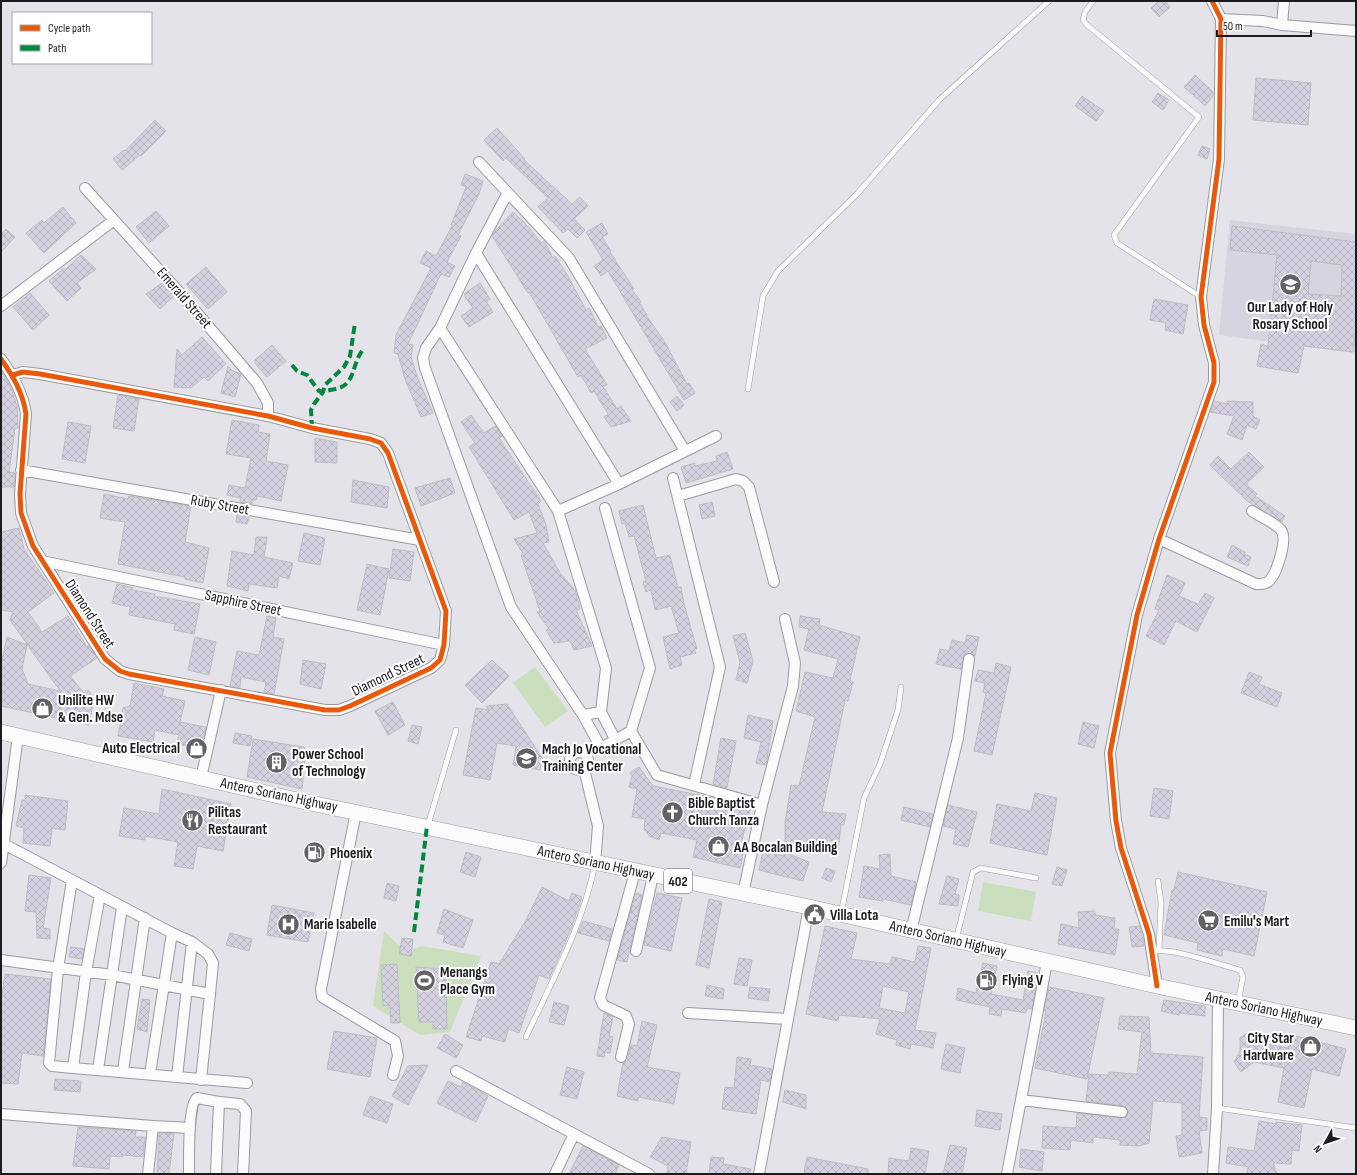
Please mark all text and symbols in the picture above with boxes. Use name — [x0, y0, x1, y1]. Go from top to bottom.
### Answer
legend — [12, 12, 152, 64]
scale bar — [1217, 12, 1311, 38]
text: 50 m — [1223, 19, 1243, 34]
text: Cycle path — [48, 21, 90, 36]
text: Path — [48, 41, 66, 56]
street label: Emerald Street — [152, 264, 216, 333]
school or university icon: Our Lady of Holy Rosary School — [1277, 271, 1303, 297]
place label: Our Lady of Holy Rosary School — [1247, 298, 1334, 334]
street label: Ruby Street — [189, 491, 251, 520]
street label: Diamond Street — [61, 576, 120, 652]
street label: Sapphire Street — [203, 586, 284, 620]
street label: Diamond Street — [349, 649, 428, 701]
place label: Unilite HW & Gen. Mdse — [58, 691, 123, 727]
shop icon: Unilite HW & Gen. Mdse — [30, 696, 56, 722]
shop icon: Auto Electrical — [183, 735, 209, 761]
place label: Auto Electrical — [101, 739, 180, 758]
place label: Mach Jo Vocational Training Center — [542, 740, 641, 776]
place label: Power School of Technology — [292, 745, 366, 781]
school or university icon: Mach Jo Vocational Training Center — [513, 745, 539, 771]
building icon: Power School of Technology — [264, 750, 290, 776]
street label: Antero Soriano Highway — [218, 773, 340, 817]
place label: Bible Baptist Church Tanza — [688, 794, 759, 830]
church icon: Bible Baptist Church Tanza — [660, 799, 686, 825]
place label: Pilitas Restaurant — [208, 803, 267, 839]
restaurant icon: Pilitas Restaurant — [180, 808, 206, 834]
shop icon: AA Bocalan Building — [706, 834, 732, 860]
place label: AA Bocalan Building — [733, 838, 838, 857]
fuel station icon: Phoenix — [301, 840, 327, 866]
street label: Antero Soriano Highway — [535, 841, 657, 885]
place label: Phoenix — [330, 844, 373, 863]
road number: 402 — [664, 869, 692, 893]
public building icon: Villa Lota — [802, 902, 828, 928]
place label: Villa Lota — [830, 906, 878, 925]
supermarket icon: Emilu's Mart — [1196, 908, 1222, 934]
hospital icon: Marie Isabelle — [276, 911, 302, 937]
place label: Emilu's Mart — [1224, 912, 1289, 931]
place label: Marie Isabelle — [304, 915, 377, 934]
street label: Antero Soriano Highway — [887, 916, 1009, 962]
place label: Menangs Place Gym — [440, 963, 495, 999]
fuel station icon: Flying V — [974, 967, 1000, 993]
sports icon: Menangs Place Gym — [411, 968, 437, 994]
place label: Flying V — [1002, 971, 1044, 990]
street label: Antero Soriano Highway — [1203, 987, 1325, 1031]
place label: City Star Hardware — [1243, 1029, 1294, 1065]
shop icon: City Star Hardware — [1297, 1034, 1323, 1060]
north arrow — [1305, 1123, 1345, 1163]
text: N — [1311, 1143, 1325, 1156]

